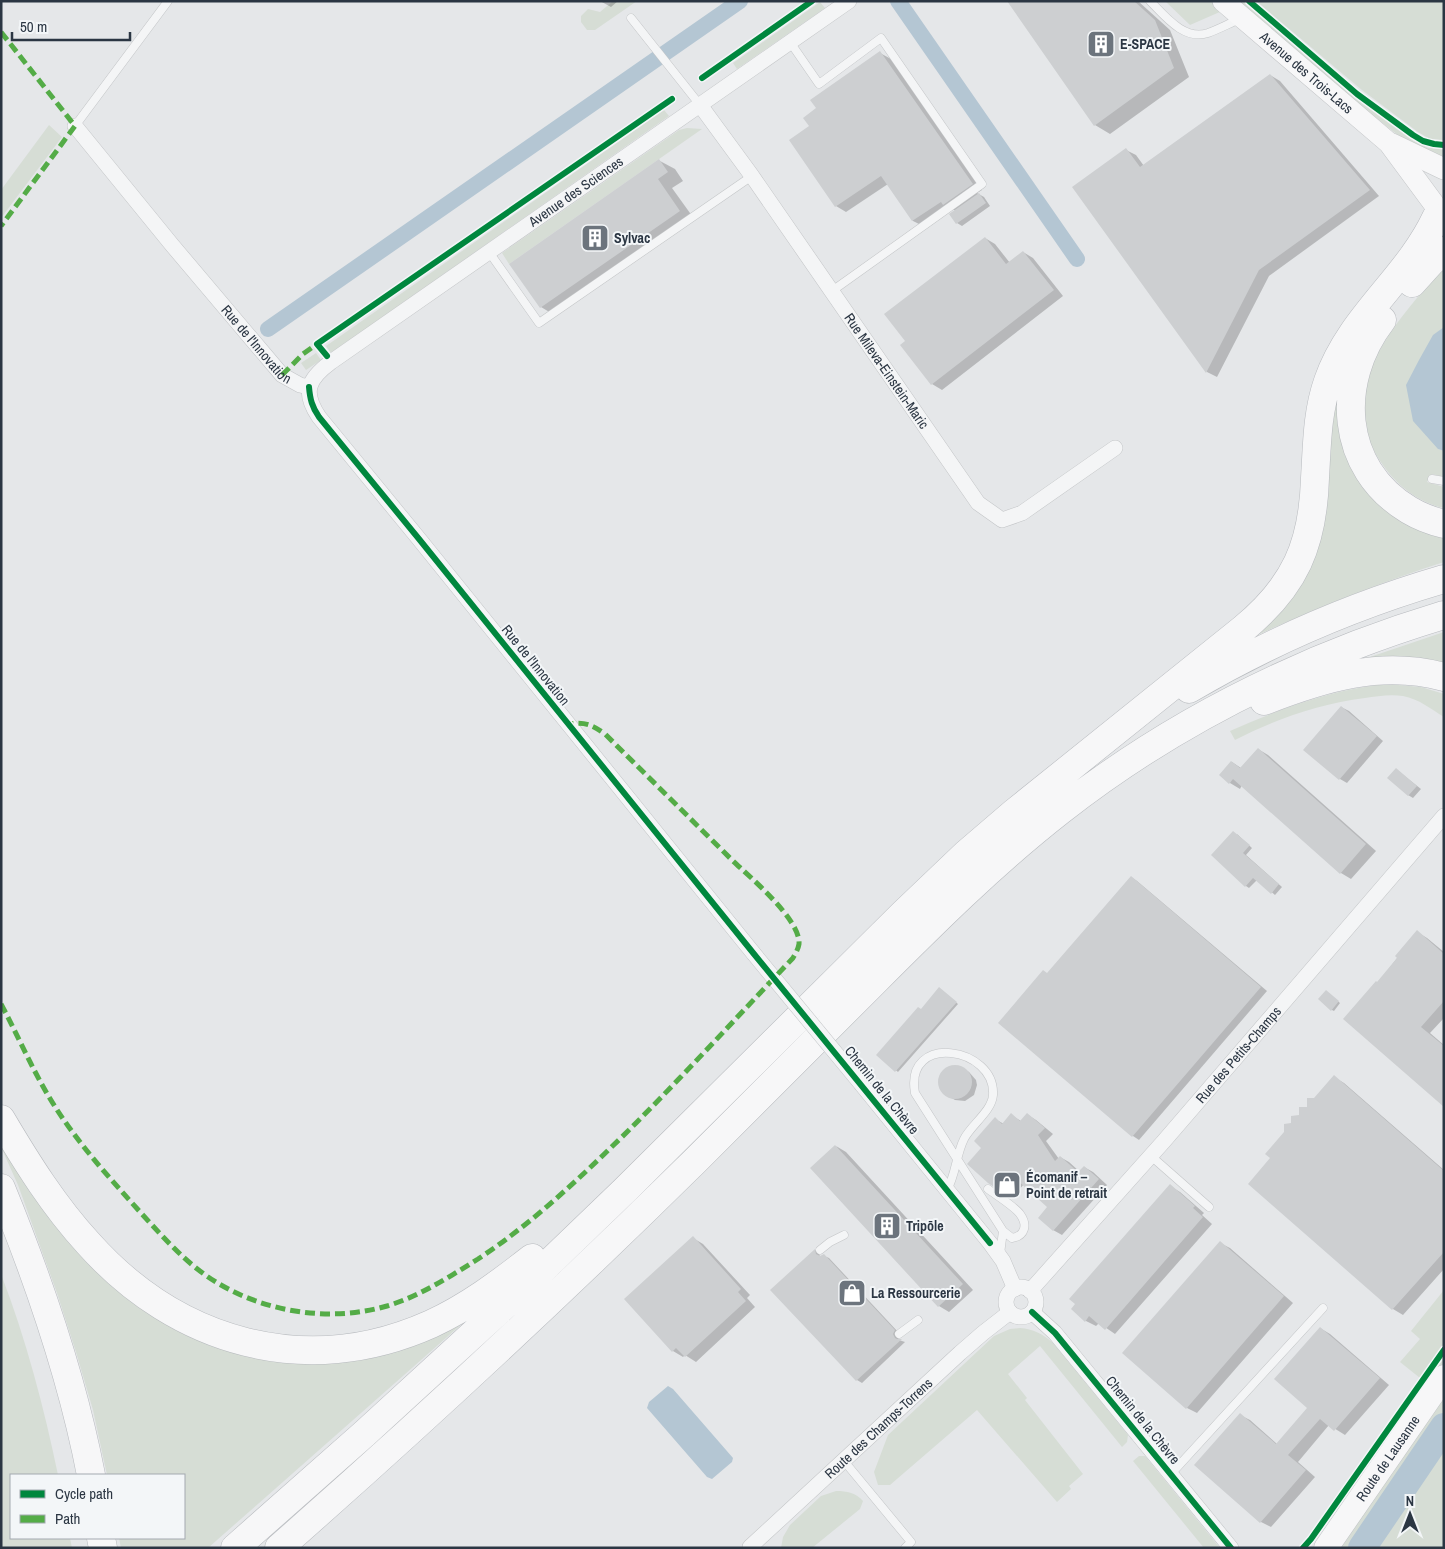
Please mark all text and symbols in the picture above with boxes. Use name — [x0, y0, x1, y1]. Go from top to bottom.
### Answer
scale bar — [12, 10, 130, 42]
text: 50 m — [20, 16, 47, 37]
street label: Avenue des Trois-Lacs — [1255, 27, 1357, 118]
building icon: E-SPACE — [1086, 29, 1116, 59]
place label: E-SPACE — [1120, 35, 1171, 53]
street label: Avenue des Sciences — [524, 152, 627, 231]
building icon: Sylvac — [580, 223, 610, 253]
place label: Sylvac — [614, 229, 650, 247]
street label: Rue de l'Innovation — [218, 301, 295, 388]
street label: Rue Mileva-Einstein-Maric — [840, 310, 933, 433]
street label: Rue de l'Innovation — [498, 621, 574, 709]
street label: Rue des Petits-Champs — [1192, 1002, 1285, 1107]
street label: Chemin de la Chèvre — [841, 1042, 923, 1138]
place label: Écomanif – Point de retrait — [1026, 1168, 1107, 1202]
shop icon: Écomanif – Point de retrait — [992, 1170, 1022, 1200]
building icon: Tripōle — [872, 1211, 902, 1241]
place label: Tripōle — [906, 1217, 944, 1235]
shop icon: La Ressourcerie — [837, 1278, 867, 1308]
place label: La Ressourcerie — [871, 1284, 960, 1302]
street label: Chemin de la Chèvre — [1102, 1372, 1184, 1468]
street label: Route des Champs-Torrens — [821, 1374, 936, 1483]
street label: Route de Lausanne — [1352, 1412, 1424, 1505]
legend — [10, 1474, 185, 1539]
text: Cycle path — [55, 1483, 113, 1504]
north arrow — [1385, 1489, 1435, 1539]
text: N — [1406, 1492, 1414, 1510]
text: Path — [55, 1508, 80, 1529]

